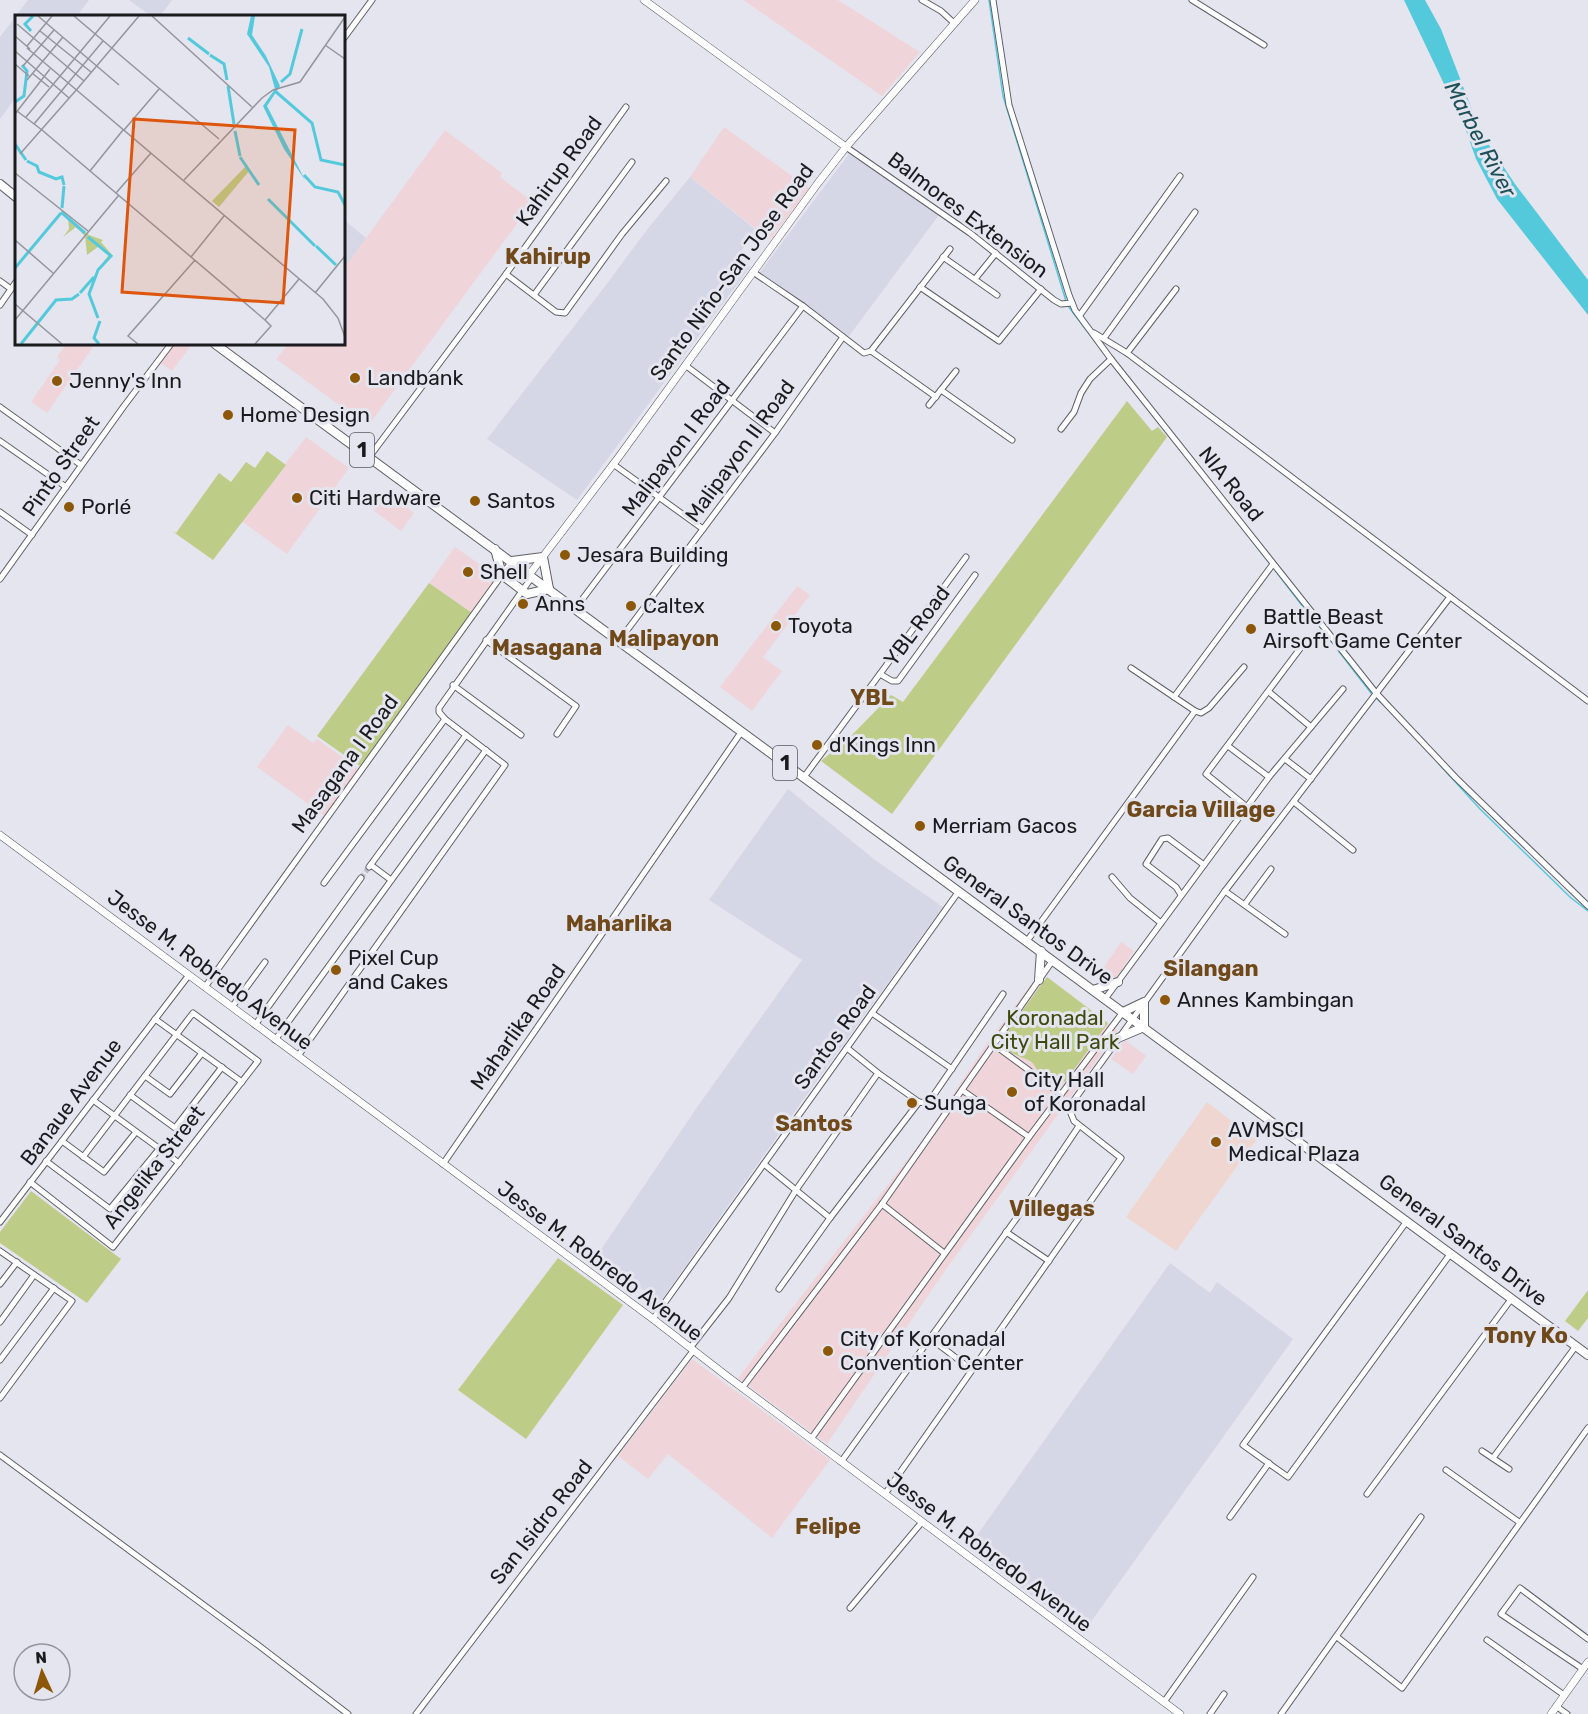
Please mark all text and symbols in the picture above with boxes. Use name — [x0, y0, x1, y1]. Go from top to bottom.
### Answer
inset map — [15, 15, 345, 345]
water label: Marbel River — [1439, 77, 1523, 203]
street label: Kahirup Road — [510, 111, 607, 231]
street label: Balmores Extension — [883, 146, 1053, 283]
street label: Santo Niño-San Jose Road — [644, 158, 819, 385]
district label: Kahirup — [505, 243, 591, 270]
place label: Landbank — [367, 365, 463, 390]
place label: Jenny's Inn — [69, 368, 182, 393]
marker: Landbank — [348, 371, 362, 385]
marker: Jenny's Inn — [50, 374, 64, 388]
street label: Malipayon I Road — [616, 375, 735, 521]
street label: Malipayon II Road — [680, 375, 800, 527]
place label: Home Design — [240, 402, 370, 427]
marker: Home Design — [221, 408, 235, 422]
street label: Pinto Street — [17, 411, 104, 521]
road number: 1 — [350, 433, 374, 467]
street label: NIA Road — [1194, 441, 1269, 526]
place label: Citi Hardware — [309, 485, 441, 510]
place label: Santos — [487, 488, 555, 513]
marker: Citi Hardware — [290, 491, 304, 505]
place label: Porlé — [81, 494, 131, 519]
marker: Santos — [468, 494, 482, 508]
marker: Porlé — [62, 500, 76, 514]
place label: Jesara Building — [577, 542, 729, 567]
marker: Jesara Building — [558, 548, 572, 562]
place label: Shell — [480, 559, 528, 584]
marker: Shell — [461, 565, 475, 579]
street label: YBL Road — [878, 581, 955, 671]
place label: Anns — [535, 591, 585, 616]
place label: Caltex — [643, 593, 705, 618]
marker: Anns — [516, 597, 530, 611]
marker: Caltex — [624, 599, 638, 613]
place label: Battle Beast Airsoft Game Center — [1263, 604, 1462, 653]
place label: Toyota — [788, 613, 853, 638]
marker: Toyota — [769, 619, 783, 633]
marker: Battle Beast Airsoft Game Center — [1244, 622, 1258, 636]
district label: Malipayon — [609, 625, 719, 652]
district label: Masagana — [492, 634, 602, 661]
district label: YBL — [850, 684, 894, 711]
street label: Masagana I Road — [286, 690, 403, 838]
place label: d'Kings Inn — [829, 732, 936, 757]
marker: d'Kings Inn — [810, 738, 824, 752]
road number: 1 — [773, 746, 797, 780]
district label: Garcia Village — [1127, 796, 1275, 823]
place label: Merriam Gacos — [932, 813, 1077, 838]
marker: Merriam Gacos — [913, 819, 927, 833]
street label: General Santos Drive — [938, 850, 1118, 990]
street label: Jesse M. Robredo Avenue — [103, 884, 318, 1055]
district label: Maharlika — [566, 910, 672, 937]
place label: Pixel Cup and Cakes — [348, 945, 448, 994]
district label: Silangan — [1163, 955, 1259, 982]
street label: Maharlika Road — [465, 959, 570, 1094]
marker: Pixel Cup and Cakes — [329, 963, 343, 977]
street label: Santos Road — [788, 980, 881, 1094]
place label: Annes Kambingan — [1177, 987, 1354, 1012]
marker: Annes Kambingan — [1158, 993, 1172, 1007]
park label: Koronadal City Hall Park — [990, 1005, 1120, 1054]
street label: Banaue Avenue — [15, 1033, 126, 1170]
place label: City Hall of Koronadal — [1024, 1067, 1146, 1116]
marker: City Hall of Koronadal — [1005, 1085, 1019, 1099]
place label: Sunga — [924, 1090, 987, 1115]
marker: Sunga — [905, 1096, 919, 1110]
street label: Angelika Street — [98, 1100, 209, 1233]
district label: Santos — [775, 1110, 853, 1137]
place label: AVMSCI Medical Plaza — [1228, 1117, 1360, 1166]
marker: AVMSCI Medical Plaza — [1209, 1135, 1223, 1149]
street label: General Santos Drive — [1374, 1168, 1552, 1311]
street label: Jesse M. Robredo Avenue — [493, 1175, 708, 1346]
district label: Villegas — [1009, 1195, 1095, 1222]
district label: Tony Ko — [1484, 1322, 1568, 1349]
place label: City of Koronadal Convention Center — [840, 1326, 1024, 1375]
marker: City of Koronadal Convention Center — [821, 1344, 835, 1358]
street label: San Isidro Road — [484, 1454, 597, 1589]
street label: Jesse M. Robredo Avenue — [882, 1466, 1097, 1637]
district label: Felipe — [795, 1513, 861, 1540]
north arrow — [12, 1642, 72, 1702]
text: N — [35, 1648, 47, 1667]

